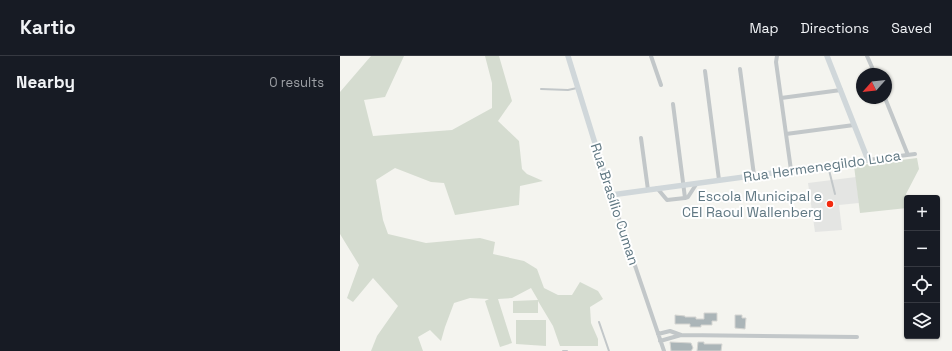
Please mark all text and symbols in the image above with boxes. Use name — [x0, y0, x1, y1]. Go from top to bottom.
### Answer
text: Kartio — [20, 15, 76, 40]
text: Map — [749, 19, 779, 37]
text: Directions — [801, 19, 869, 37]
text: Saved — [891, 19, 932, 37]
north arrow — [856, 68, 892, 104]
text: Nearby — [16, 71, 75, 93]
text: 0 results — [269, 74, 324, 91]
street label: Rua Brasílio Cuman — [587, 141, 643, 267]
street label: Rua Hermenegildo Luca — [742, 146, 902, 186]
place label: Escola Municipal e CEI Raoul Wallenberg — [682, 187, 822, 221]
map controls — [904, 195, 940, 339]
button: + — [904, 195, 940, 231]
marker: Escola Municipal e CEI Raoul Wallenberg — [825, 199, 835, 209]
button: − — [904, 231, 940, 267]
button: locate — [904, 267, 940, 303]
button: layers — [904, 303, 940, 339]

